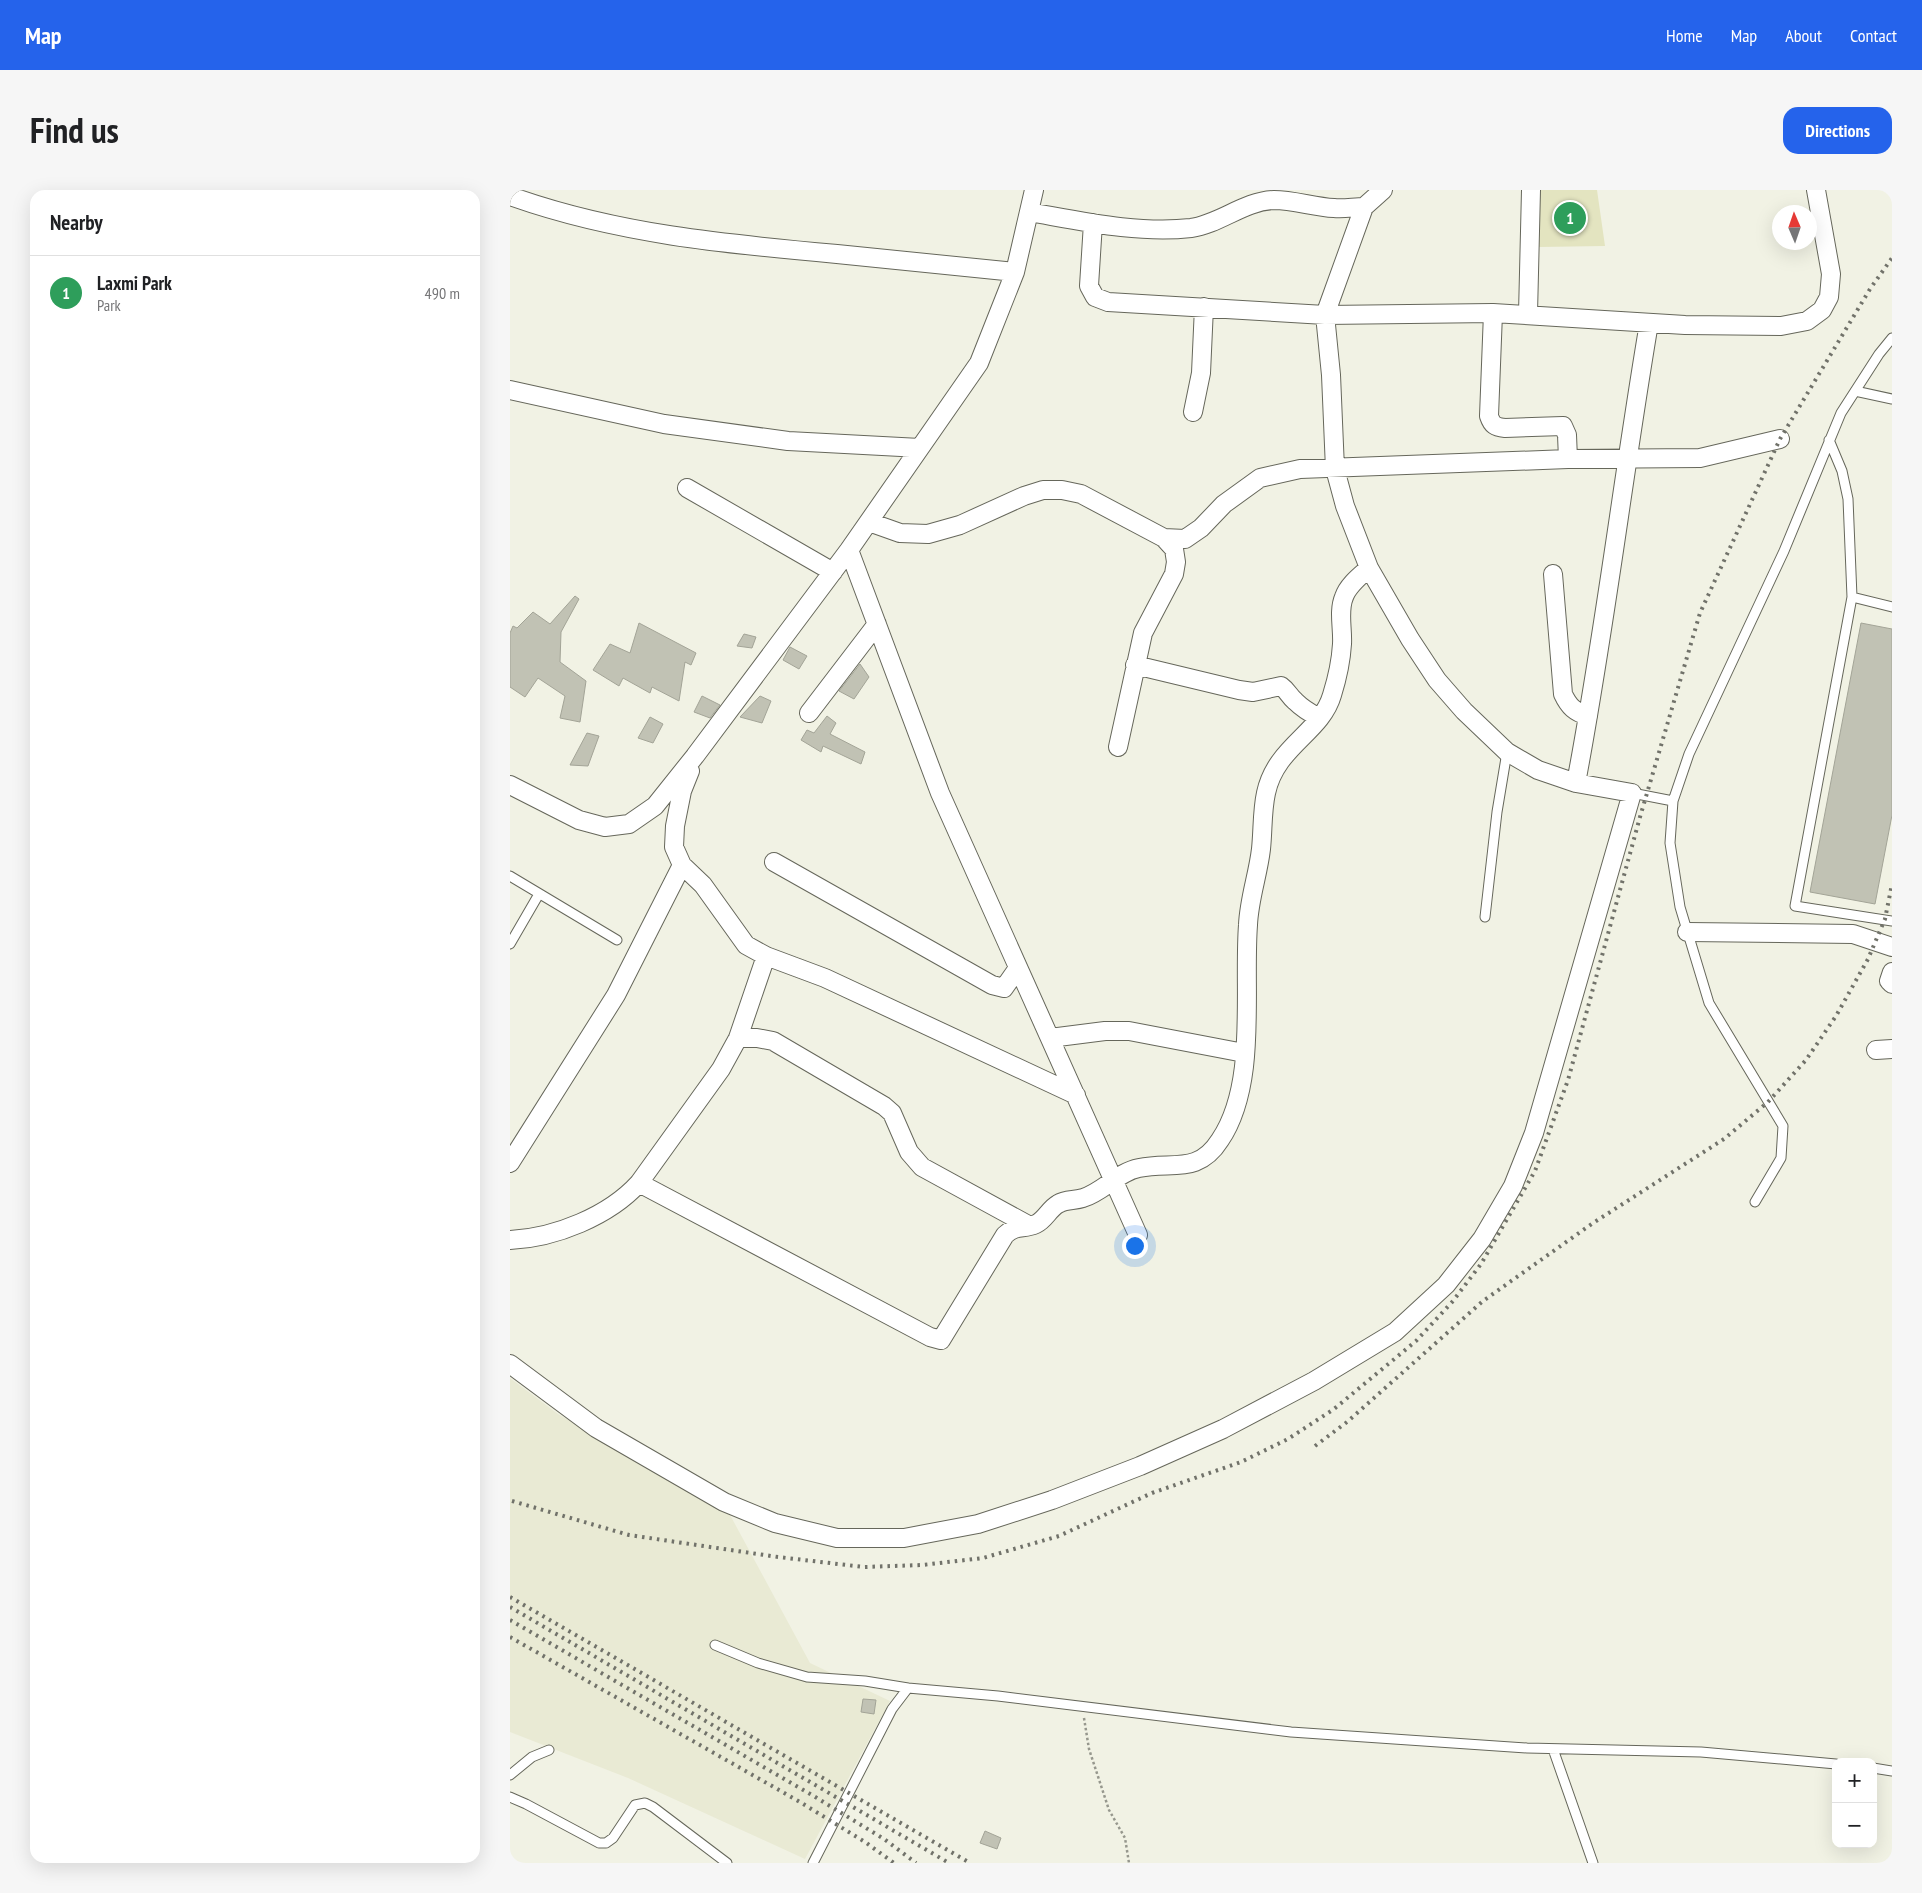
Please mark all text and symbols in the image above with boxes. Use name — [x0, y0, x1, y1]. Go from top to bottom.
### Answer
text: Map — [25, 20, 62, 51]
text: Home — [1666, 24, 1703, 47]
text: Map — [1731, 24, 1757, 47]
text: About — [1785, 24, 1822, 47]
text: Contact — [1850, 24, 1897, 47]
text: Find us — [30, 107, 119, 153]
button: Directions — [1783, 107, 1892, 154]
pin: 1 — [1554, 199, 1586, 237]
north arrow — [1772, 205, 1817, 250]
text: Nearby — [50, 209, 103, 236]
text: Laxmi Park — [97, 271, 172, 295]
text: 1 — [62, 283, 70, 303]
text: 490 m — [425, 283, 460, 303]
text: Park — [97, 295, 121, 315]
your location — [1122, 1233, 1148, 1259]
map controls — [1832, 1758, 1877, 1848]
button: + — [1832, 1758, 1877, 1803]
button: − — [1832, 1803, 1877, 1848]

